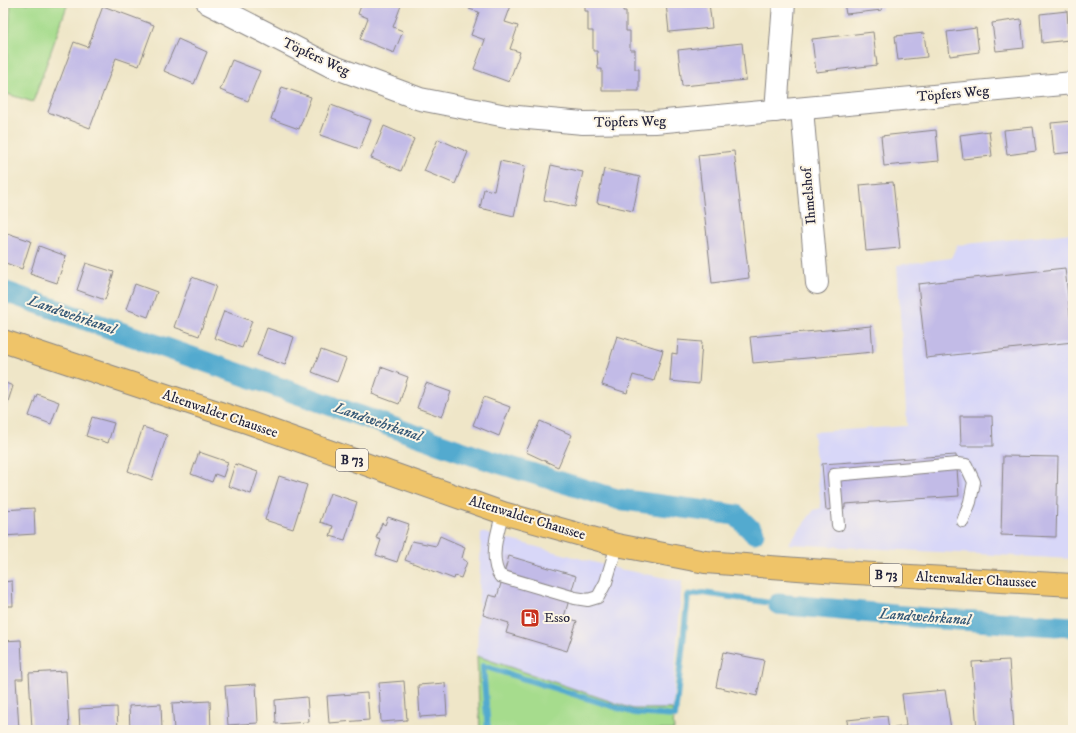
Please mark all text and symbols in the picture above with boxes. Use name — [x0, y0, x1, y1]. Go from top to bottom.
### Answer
street label: Töpfers Weg — [280, 34, 353, 80]
street label: Töpfers Weg — [916, 82, 990, 106]
street label: Töpfers Weg — [594, 112, 666, 132]
street label: Ihmelshof — [797, 164, 820, 225]
water label: Landwehrkanal — [25, 291, 120, 340]
street label: Altenwalder Chaussee — [160, 386, 280, 442]
water label: Landwehrkanal — [331, 398, 426, 447]
road number: B 73 — [336, 449, 368, 471]
street label: Altenwalder Chaussee — [467, 492, 588, 544]
road number: B 73 — [870, 564, 902, 586]
street label: Altenwalder Chaussee — [915, 568, 1037, 592]
water label: Landwehrkanal — [878, 604, 973, 630]
fuel station icon: Esso — [519, 607, 541, 629]
place label: Esso — [544, 609, 570, 627]

